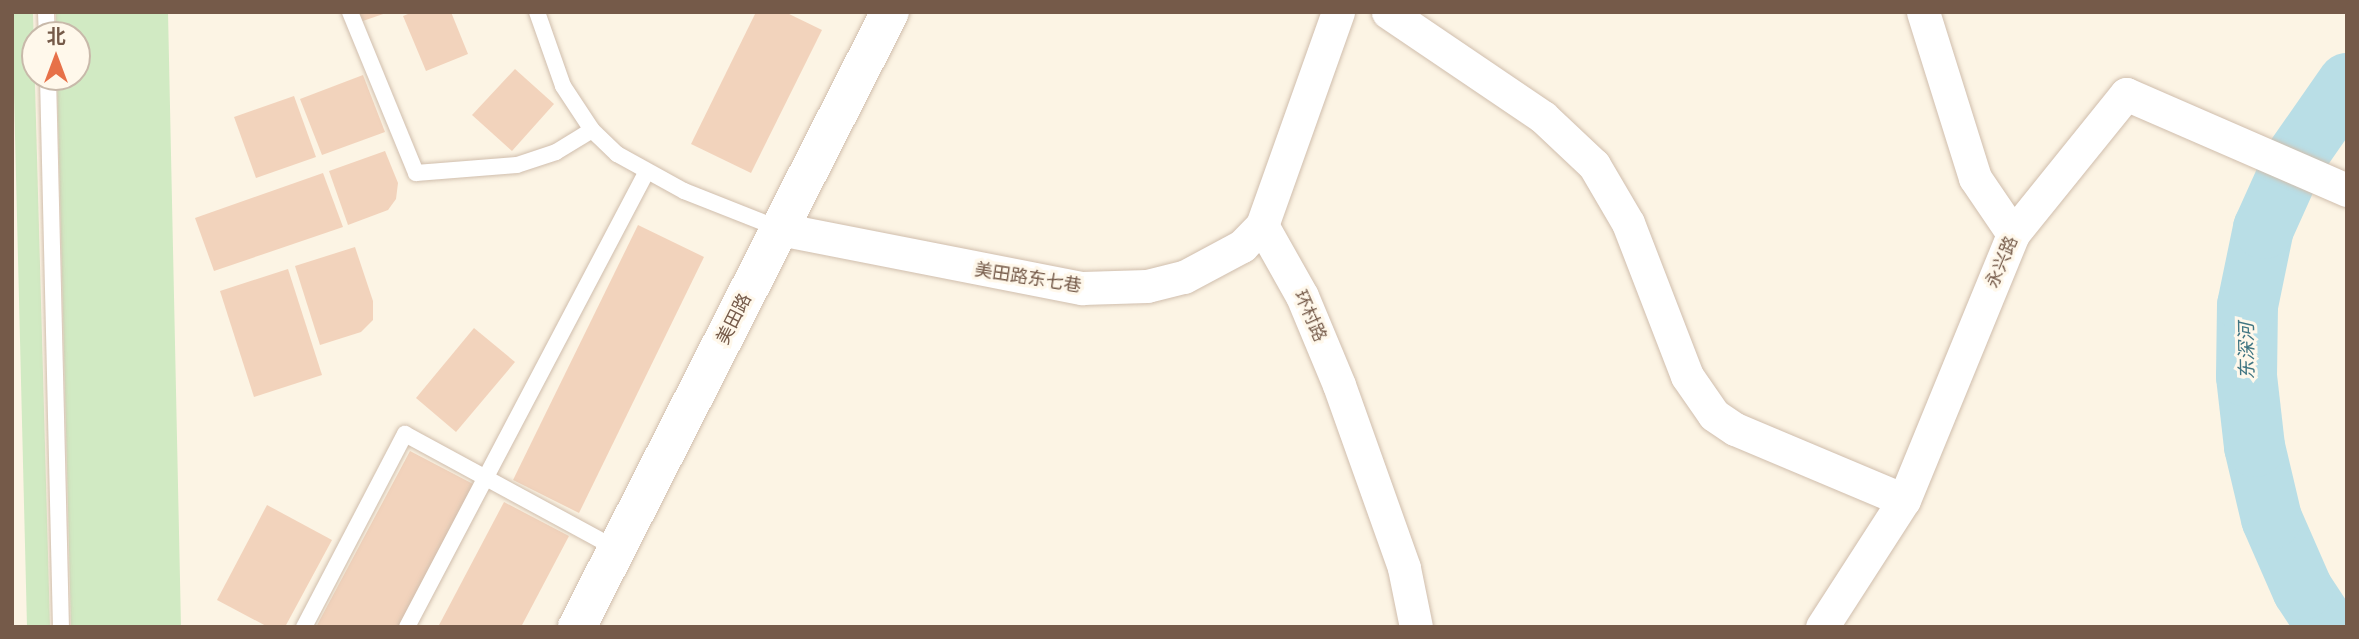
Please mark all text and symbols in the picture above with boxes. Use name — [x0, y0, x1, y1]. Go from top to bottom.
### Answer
north arrow — [21, 21, 91, 91]
text: 北 — [46, 25, 66, 48]
street label: 永兴路 — [1982, 233, 2022, 291]
street label: 美田路东七巷 — [973, 259, 1083, 297]
street label: 环村路 — [1289, 287, 1331, 345]
street label: 美田路 — [712, 290, 756, 348]
water label: 东深河 — [2235, 322, 2259, 380]

